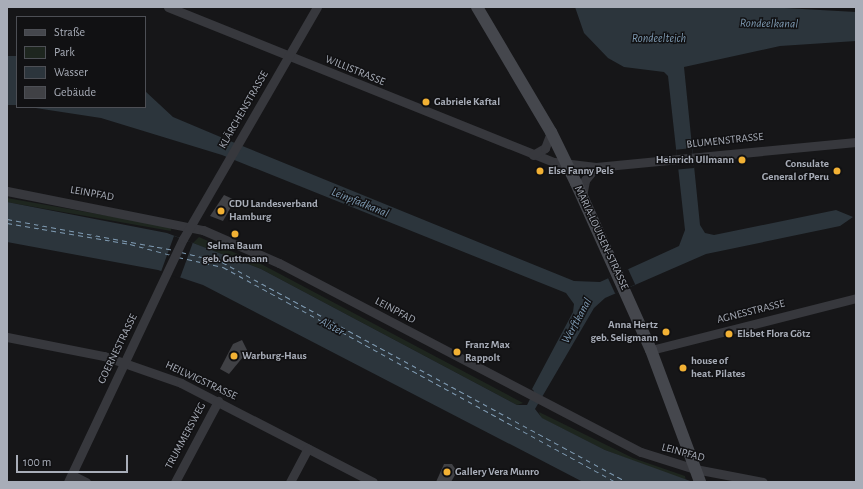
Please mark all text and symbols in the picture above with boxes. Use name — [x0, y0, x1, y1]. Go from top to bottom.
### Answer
legend — [16, 16, 146, 108]
water label: Rondeelkanal — [740, 16, 798, 32]
text: Straße — [54, 26, 85, 38]
water label: Rondeelteich — [632, 32, 686, 46]
text: Park — [54, 46, 75, 58]
street label: WILLISTRASSE — [323, 53, 387, 89]
text: Wasser — [54, 66, 88, 78]
street label: KLÄRCHENSTRASSE — [216, 69, 272, 151]
text: Gebäude — [54, 86, 96, 98]
place label: Gabriele Kaftal — [434, 95, 500, 109]
marker: Gabriele Kaftal — [421, 97, 431, 107]
street label: BLUMENSTRASSE — [686, 130, 764, 152]
place label: Heinrich Ullmann — [656, 153, 734, 167]
marker: Heinrich Ullmann — [737, 155, 747, 165]
place label: Consulate General of Peru — [762, 158, 829, 184]
place label: Else Fanny Pels — [548, 164, 614, 178]
marker: Else Fanny Pels — [535, 166, 545, 176]
marker: Consulate General of Peru — [832, 166, 842, 176]
street label: LEINPFAD — [69, 184, 115, 204]
street label: MARIA-LOUISEN-STRASSE — [571, 184, 631, 292]
water label: Leinpfadkanal — [329, 185, 391, 221]
place label: CDU Landesverband Hamburg — [229, 198, 318, 224]
marker: CDU Landesverband Hamburg — [216, 206, 226, 216]
marker: Selma Baum geb. Guttmann — [230, 229, 240, 239]
place label: Selma Baum geb. Guttmann — [202, 240, 268, 266]
street label: LEINPFAD — [372, 295, 418, 327]
water label: Werftkanal — [559, 296, 595, 346]
street label: AGNESSTRASSE — [716, 297, 786, 327]
street label: GOERNESTRASSE — [95, 312, 141, 386]
water label: Alster — [317, 315, 347, 339]
place label: Anna Hertz geb. Seligmann — [590, 319, 658, 345]
marker: Anna Hertz geb. Seligmann — [661, 327, 671, 337]
place label: Elsbet Flora Götz — [737, 327, 810, 341]
marker: Elsbet Flora Götz — [724, 329, 734, 339]
place label: Franz Max Rappolt — [465, 339, 510, 365]
marker: Franz Max Rappolt — [452, 347, 462, 357]
place label: Warburg-Haus — [242, 349, 307, 363]
marker: Warburg-Haus — [229, 351, 239, 361]
place label: house of heat. Pilates — [691, 355, 745, 381]
street label: HEILWIGSTRASSE — [163, 359, 239, 403]
marker: house of heat. Pilates — [678, 363, 688, 373]
street label: TRUMMERSWEG — [163, 400, 209, 472]
street label: LEINPFAD — [660, 441, 706, 465]
scale bar — [18, 447, 130, 473]
text: 100 m — [23, 456, 51, 468]
place label: Gallery Vera Munro — [455, 465, 539, 479]
marker: Gallery Vera Munro — [442, 467, 452, 477]

